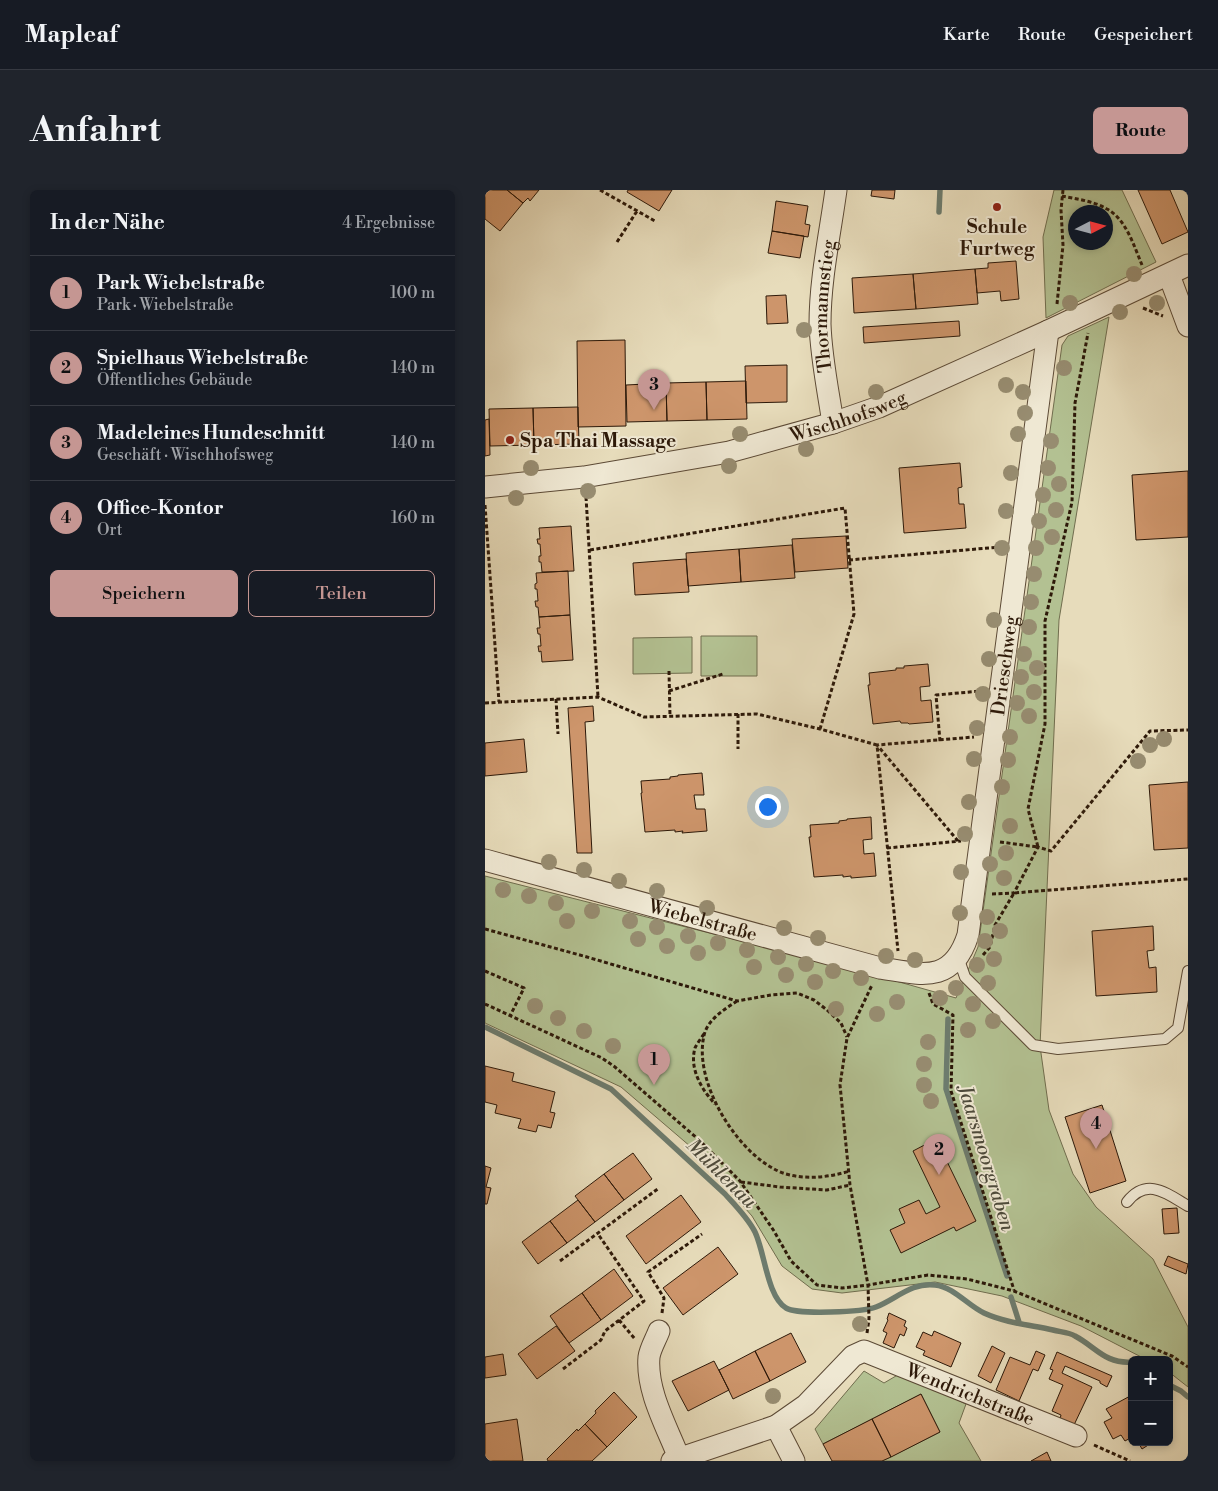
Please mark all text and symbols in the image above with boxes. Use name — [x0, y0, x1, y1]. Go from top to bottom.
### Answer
text: Mapleaf — [25, 20, 118, 50]
text: Karte — [943, 23, 990, 46]
text: Route — [1018, 23, 1066, 46]
text: Gespeichert — [1094, 23, 1193, 46]
button: Route — [1093, 107, 1188, 154]
text: Anfahrt — [30, 109, 161, 152]
marker: Schule Furtweg — [991, 201, 1003, 213]
north arrow — [1068, 205, 1113, 250]
text: In der Nähe — [50, 210, 165, 236]
text: 4 Ergebnisse — [342, 213, 435, 233]
place label: Schule Furtweg — [960, 215, 1036, 261]
street label: Thormannstieg — [809, 238, 841, 374]
text: Park Wiebelstraße — [97, 271, 265, 295]
text: 1 — [62, 283, 70, 303]
text: 100 m — [390, 283, 435, 303]
text: Park · Wiebelstraße — [97, 295, 234, 315]
text: Spielhaus Wiebelstraße — [97, 346, 308, 370]
text: 2 — [61, 358, 71, 378]
text: 140 m — [391, 358, 435, 378]
pin: 3 — [638, 369, 670, 410]
text: Öffentliches Gebäude — [97, 370, 252, 390]
street label: Wischhofsweg — [786, 385, 911, 448]
text: Madeleines Hundeschnitt — [97, 421, 325, 445]
place label: Spa Thai Massage — [520, 429, 676, 453]
text: 3 — [61, 433, 71, 453]
text: 140 m — [391, 433, 435, 453]
marker: Spa Thai Massage — [504, 434, 516, 446]
text: Geschäft · Wischhofsweg — [97, 445, 273, 465]
text: Office-Kontor — [97, 496, 224, 520]
text: 4 — [61, 508, 71, 528]
text: 160 m — [391, 508, 435, 528]
text: Ort — [97, 520, 123, 540]
button: Speichern — [50, 570, 238, 617]
button: Teilen — [248, 570, 435, 617]
street label: Drieschweg — [986, 614, 1023, 717]
your location — [755, 794, 781, 820]
street label: Wiebelstraße — [645, 894, 760, 947]
pin: 1 — [638, 1044, 670, 1085]
water label: Jaarsmoorgraben — [951, 1081, 1020, 1235]
pin: 4 — [1080, 1108, 1112, 1149]
water label: Mühlenau — [680, 1134, 762, 1215]
pin: 2 — [923, 1134, 955, 1175]
map controls — [1128, 1356, 1173, 1446]
button: + — [1128, 1356, 1173, 1401]
street label: Wendrichstraße — [901, 1358, 1038, 1431]
button: − — [1128, 1401, 1173, 1446]

